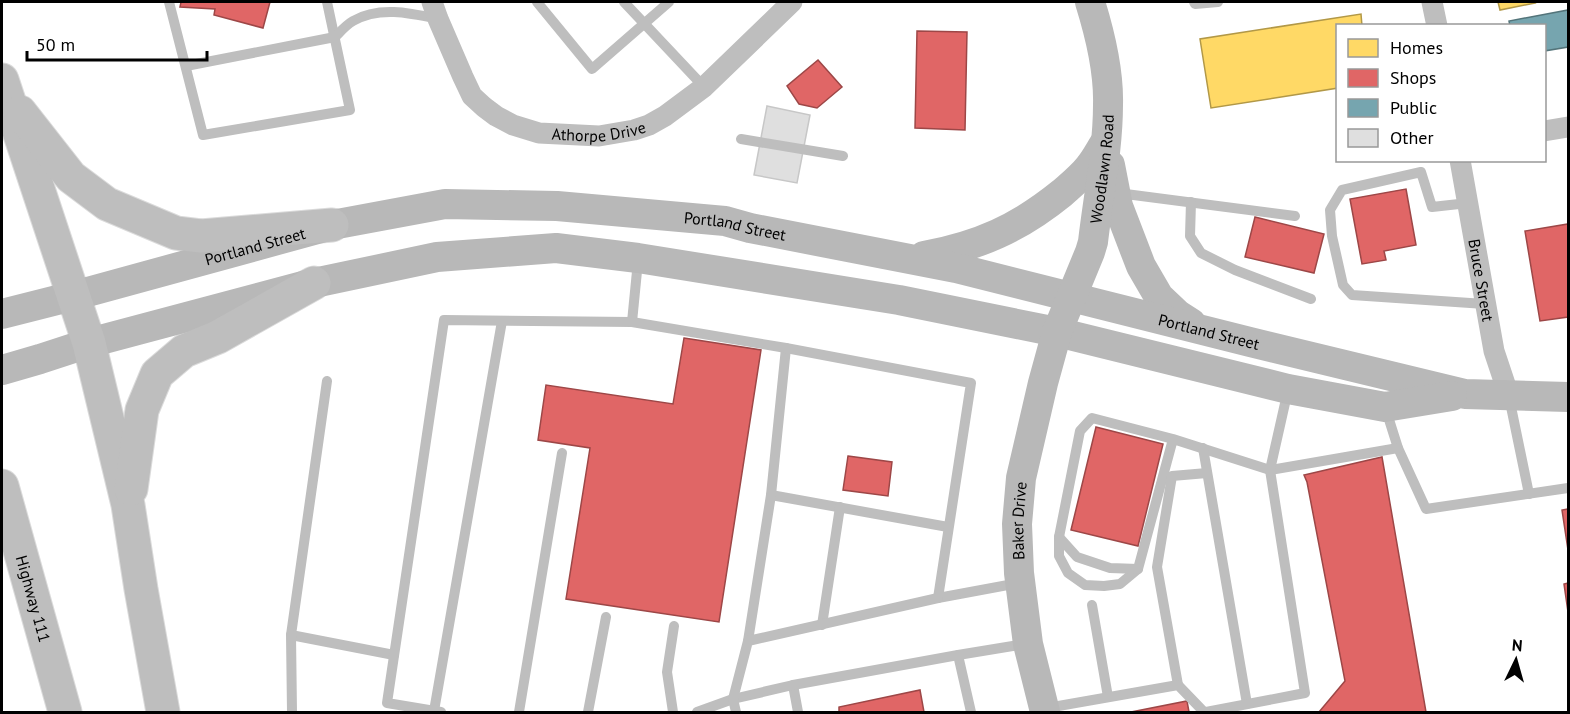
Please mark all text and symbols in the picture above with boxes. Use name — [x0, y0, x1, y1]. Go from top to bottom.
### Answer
scale bar — [27, 24, 207, 62]
legend — [1336, 24, 1546, 162]
text: 50 m — [36, 33, 75, 56]
text: Homes — [1390, 36, 1443, 59]
text: Shops — [1390, 66, 1436, 89]
text: Public — [1390, 96, 1437, 119]
street label: Woodlawn Road — [1085, 114, 1118, 225]
street label: Athorpe Drive — [551, 117, 648, 146]
text: Other — [1390, 126, 1434, 149]
street label: Portland Street — [683, 207, 788, 245]
street label: Portland Street — [202, 223, 308, 269]
street label: Bruce Street — [1464, 237, 1499, 324]
street label: Portland Street — [1156, 309, 1262, 354]
street label: Baker Drive — [1007, 481, 1031, 560]
street label: Highway 111 — [12, 553, 55, 644]
north arrow — [1486, 630, 1546, 690]
text: N — [1511, 635, 1523, 655]

